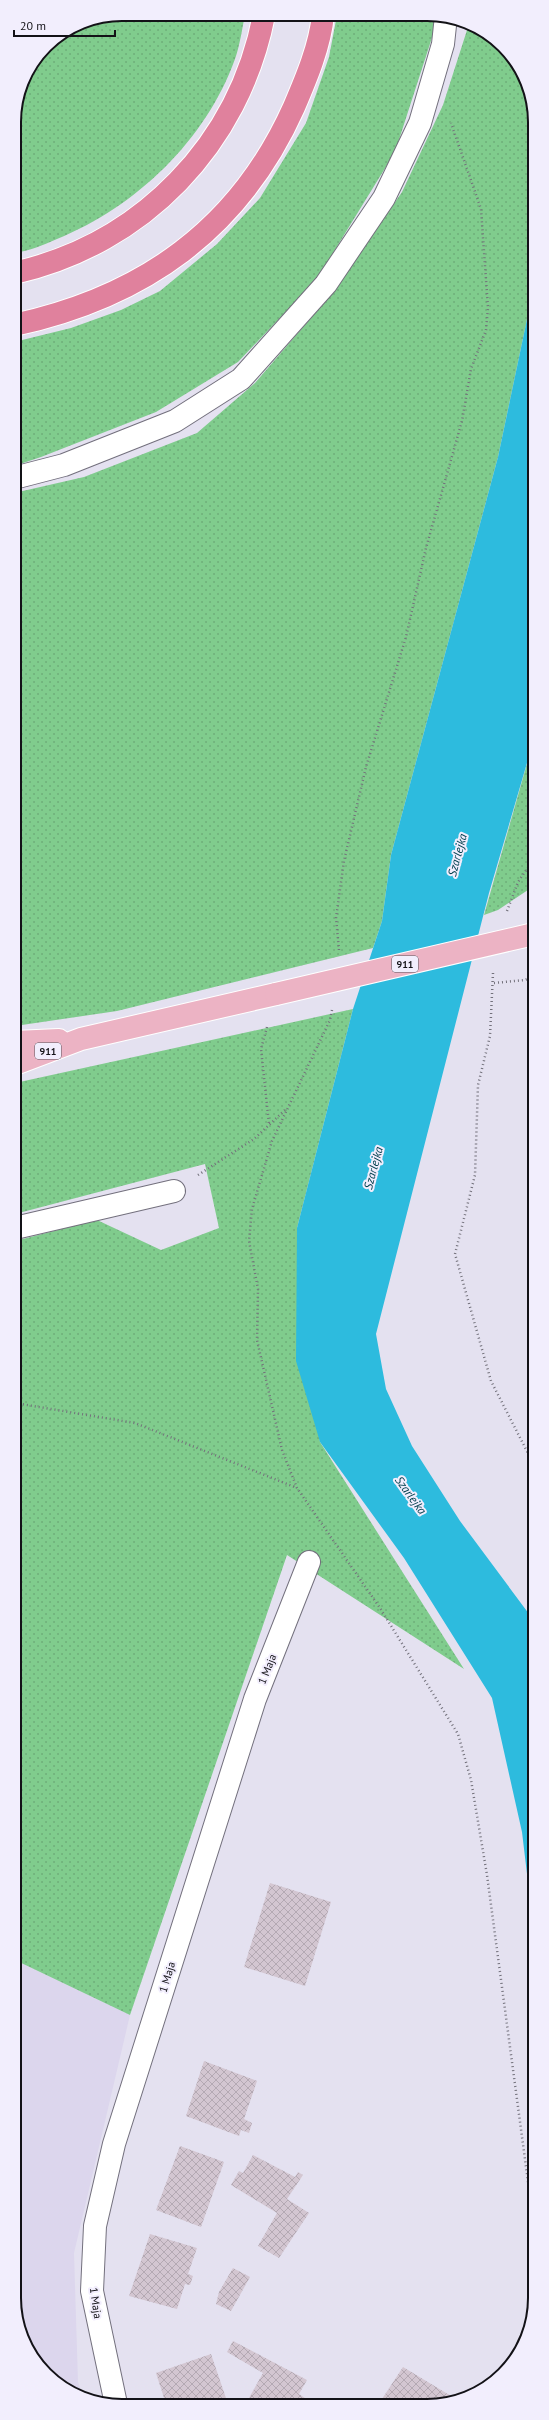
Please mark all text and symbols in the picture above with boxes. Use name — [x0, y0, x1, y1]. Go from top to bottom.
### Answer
scale bar — [14, 12, 115, 38]
text: 20 m — [20, 18, 46, 33]
water label: Szarlejka — [444, 832, 470, 878]
road number: 911 — [392, 956, 418, 972]
road number: 911 — [35, 1043, 61, 1059]
water label: Szarlejka — [360, 1145, 386, 1191]
water label: Szarlejka — [392, 1473, 430, 1517]
street label: 1 Maja — [255, 1652, 279, 1686]
street label: 1 Maja — [156, 1960, 178, 1994]
street label: 1 Maja — [87, 2286, 105, 2320]

